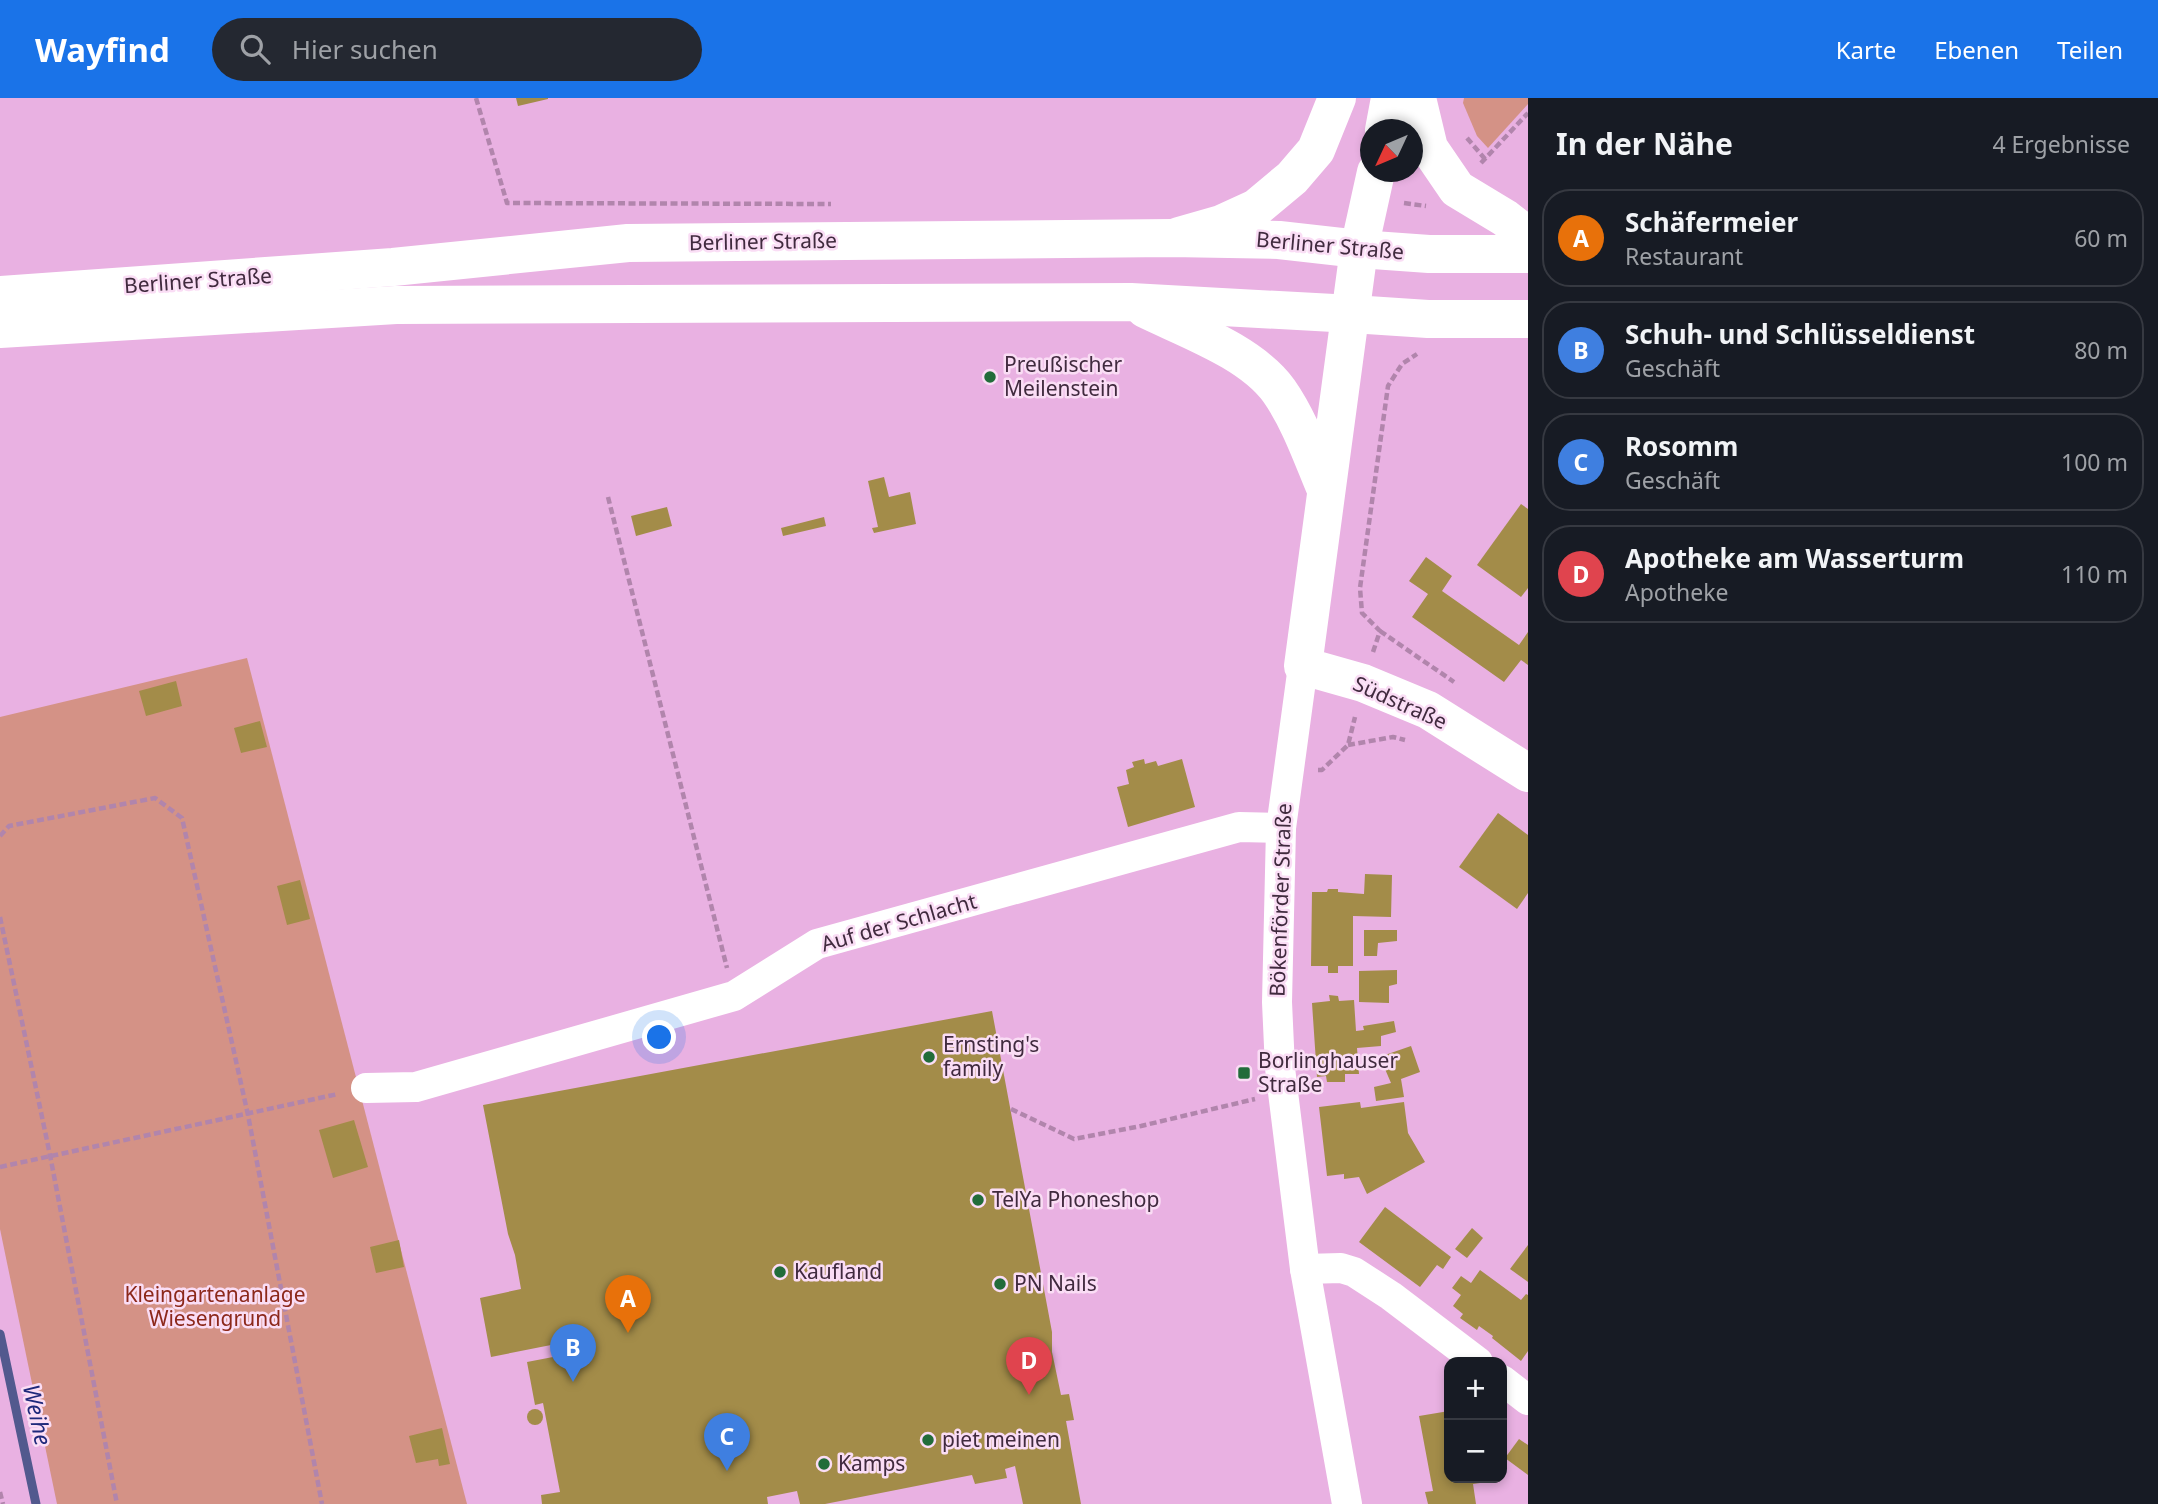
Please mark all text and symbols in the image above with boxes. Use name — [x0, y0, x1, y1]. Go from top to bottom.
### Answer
search box — [212, 18, 702, 81]
text: Wayfind — [35, 27, 170, 72]
icon: search — [236, 30, 274, 68]
text: Hier suchen — [292, 31, 438, 67]
text: Karte — [1836, 33, 1896, 66]
text: Ebenen — [1934, 33, 2019, 66]
text: Teilen — [2057, 33, 2123, 66]
north arrow — [1360, 119, 1423, 182]
text: In der Nähe — [1556, 123, 1733, 164]
text: 4 Ergebnisse — [1992, 128, 2130, 160]
text: Schäfermeier — [1625, 204, 1798, 240]
text: A — [1573, 222, 1589, 254]
text: 60 m — [2074, 222, 2128, 254]
street label: Berliner Straße — [1255, 225, 1405, 265]
street label: Berliner Straße — [689, 226, 837, 256]
text: Restaurant — [1625, 240, 1743, 272]
street label: Berliner Straße — [123, 261, 273, 299]
text: Schuh- und Schlüsseldienst — [1625, 316, 1975, 352]
text: B — [1573, 334, 1589, 366]
text: 80 m — [2074, 334, 2128, 366]
place label: Preußischer Meilenstein — [1004, 350, 1122, 402]
text: Geschäft — [1625, 352, 1720, 384]
marker: Preußischer Meilenstein — [982, 369, 998, 385]
text: Rosomm — [1625, 428, 1738, 464]
text: C — [1574, 446, 1588, 478]
text: 100 m — [2061, 446, 2128, 478]
text: Geschäft — [1625, 464, 1720, 496]
text: Apotheke am Wasserturm — [1625, 540, 1964, 576]
text: D — [1573, 558, 1589, 590]
text: 110 m — [2061, 558, 2128, 590]
text: Apotheke — [1625, 576, 1729, 608]
street label: Südstraße — [1349, 669, 1452, 735]
street label: Bökenförder Straße — [1263, 803, 1297, 997]
street label: Auf der Schlacht — [818, 886, 980, 958]
your location — [642, 1020, 676, 1054]
place label: Ernsting's family — [943, 1030, 1039, 1082]
place label: Borlinghauser Straße — [1258, 1046, 1398, 1098]
marker: Ernsting's family — [921, 1049, 937, 1065]
marker: Borlinghauser Straße — [1236, 1065, 1252, 1081]
place label: TelYa Phoneshop — [992, 1185, 1159, 1213]
marker: TelYa Phoneshop — [970, 1192, 986, 1208]
place label: Kaufland — [794, 1257, 882, 1285]
marker: Kaufland — [772, 1264, 788, 1280]
place label: PN Nails — [1014, 1269, 1097, 1297]
pin: A — [605, 1275, 651, 1333]
marker: PN Nails — [992, 1276, 1008, 1292]
park label: Kleingartenanlage Wiesengrund — [124, 1280, 306, 1332]
pin: B — [550, 1324, 596, 1382]
pin: D — [1006, 1337, 1052, 1395]
map controls — [1444, 1357, 1507, 1483]
button: + — [1444, 1357, 1507, 1420]
water label: Weihe — [16, 1381, 60, 1448]
pin: C — [704, 1413, 750, 1471]
button: − — [1444, 1420, 1507, 1483]
place label: piet meinen — [942, 1425, 1060, 1453]
marker: piet meinen — [920, 1432, 936, 1448]
place label: Kamps — [838, 1449, 905, 1477]
marker: Kamps — [816, 1456, 832, 1472]

